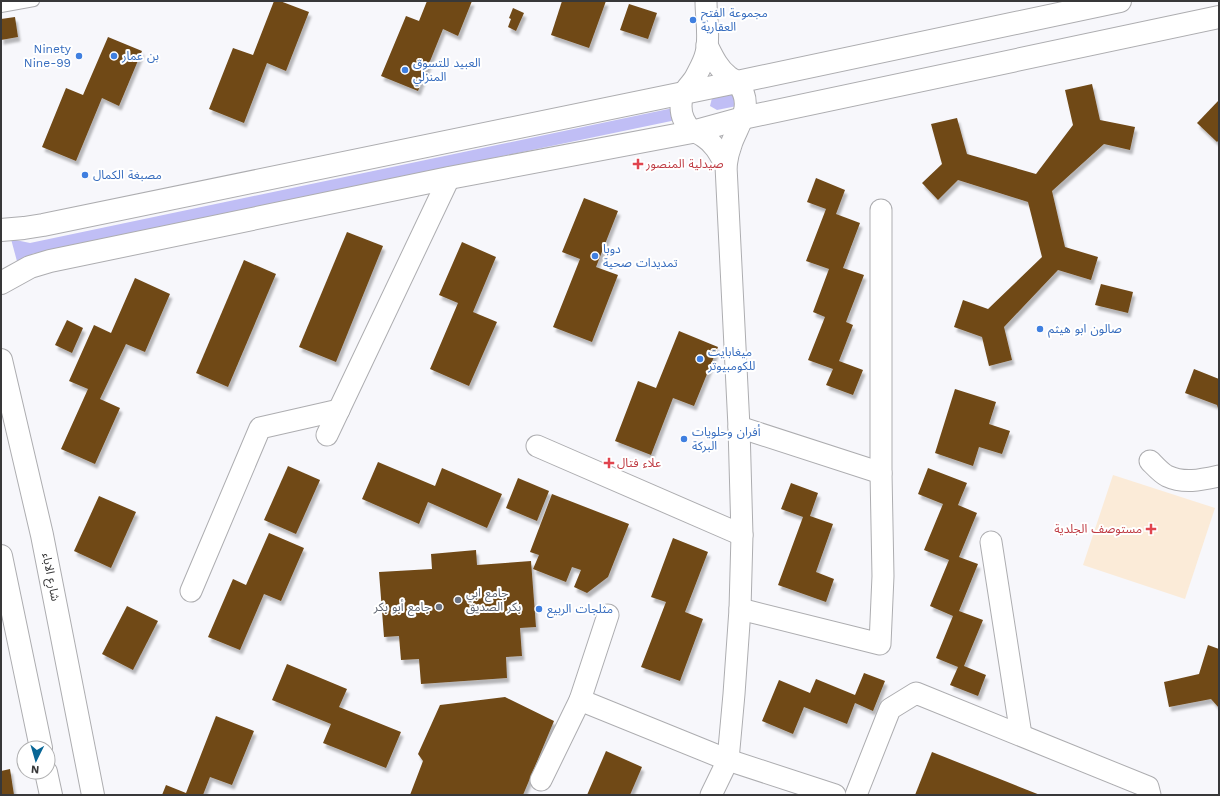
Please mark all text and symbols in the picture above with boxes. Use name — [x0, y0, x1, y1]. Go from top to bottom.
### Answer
place label: مجموعة الفتح العقارية — [701, 6, 768, 34]
marker: مجموعة الفتح العقارية — [688, 15, 698, 25]
place label: Ninety Nine-99 — [24, 42, 72, 70]
place label: بن عمار — [121, 49, 159, 63]
marker: Ninety Nine-99 — [74, 51, 84, 61]
marker: بن عمار — [109, 51, 119, 61]
place label: العبيد للتسوق المنزلي — [413, 56, 481, 87]
marker: العبيد للتسوق المنزلي — [400, 65, 410, 75]
place label: صيدلية المنصور — [645, 157, 724, 171]
marker: صيدلية المنصور — [633, 159, 643, 169]
place label: مصبغة الكمال — [93, 168, 162, 182]
marker: مصبغة الكمال — [80, 170, 90, 180]
place label: دوبا تمديدات صحية — [603, 242, 678, 270]
marker: دوبا تمديدات صحية — [590, 251, 600, 261]
place label: صالون ابو هيثم — [1048, 322, 1122, 338]
marker: صالون ابو هيثم — [1035, 324, 1045, 334]
place label: ميغابايت للكومبيوتر — [707, 345, 755, 373]
marker: ميغابايت للكومبيوتر — [695, 354, 705, 364]
place label: أفران وحلويات البركة — [692, 424, 761, 453]
marker: أفران وحلويات البركة — [679, 434, 689, 444]
place label: علاء فتال — [617, 456, 661, 470]
marker: علاء فتال — [604, 458, 614, 468]
place label: مستوصف الجلدية — [1054, 522, 1142, 536]
marker: مستوصف الجلدية — [1145, 523, 1157, 535]
street label: شارع الاباء — [37, 552, 63, 603]
place label: جامع ابي بكر الصديق — [466, 586, 521, 615]
marker: جامع ابي بكر الصديق — [453, 595, 463, 605]
place label: جامع أبو بكر — [373, 599, 431, 616]
marker: جامع أبو بكر — [434, 602, 444, 612]
place label: مثلجات الربيع — [547, 602, 613, 618]
marker: مثلجات الربيع — [534, 604, 544, 614]
north arrow — [16, 740, 56, 780]
text: N — [31, 763, 40, 776]

